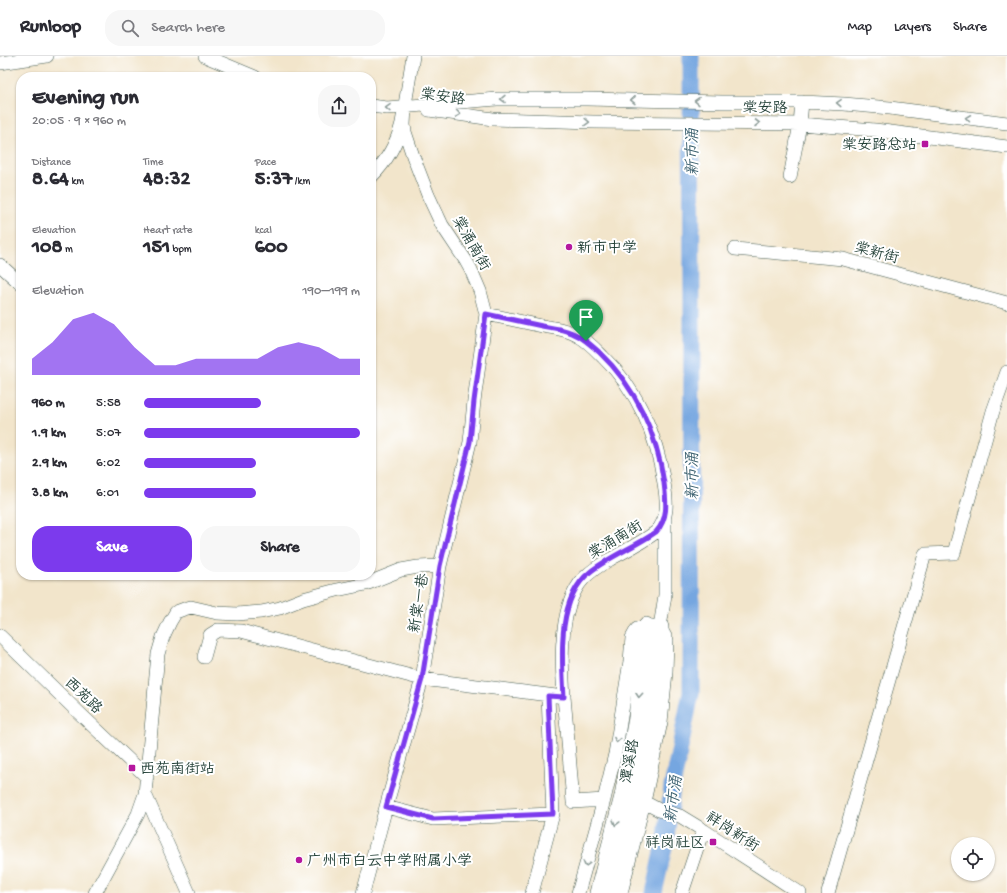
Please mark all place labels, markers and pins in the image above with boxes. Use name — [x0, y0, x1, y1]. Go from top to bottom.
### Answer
place label: 棠安路总站 — [842, 136, 917, 155]
marker: 棠安路总站 — [920, 139, 930, 149]
place label: 新市中学 — [577, 239, 637, 258]
marker: 新市中学 — [564, 242, 574, 252]
pin — [569, 300, 603, 341]
place label: 西苑南街站 — [140, 760, 215, 779]
marker: 西苑南街站 — [127, 763, 137, 773]
place label: 祥岗社区 — [645, 835, 705, 853]
marker: 祥岗社区 — [708, 837, 718, 847]
place label: 广州市白云中学附属小学 — [307, 852, 472, 871]
marker: 广州市白云中学附属小学 — [294, 855, 304, 865]

